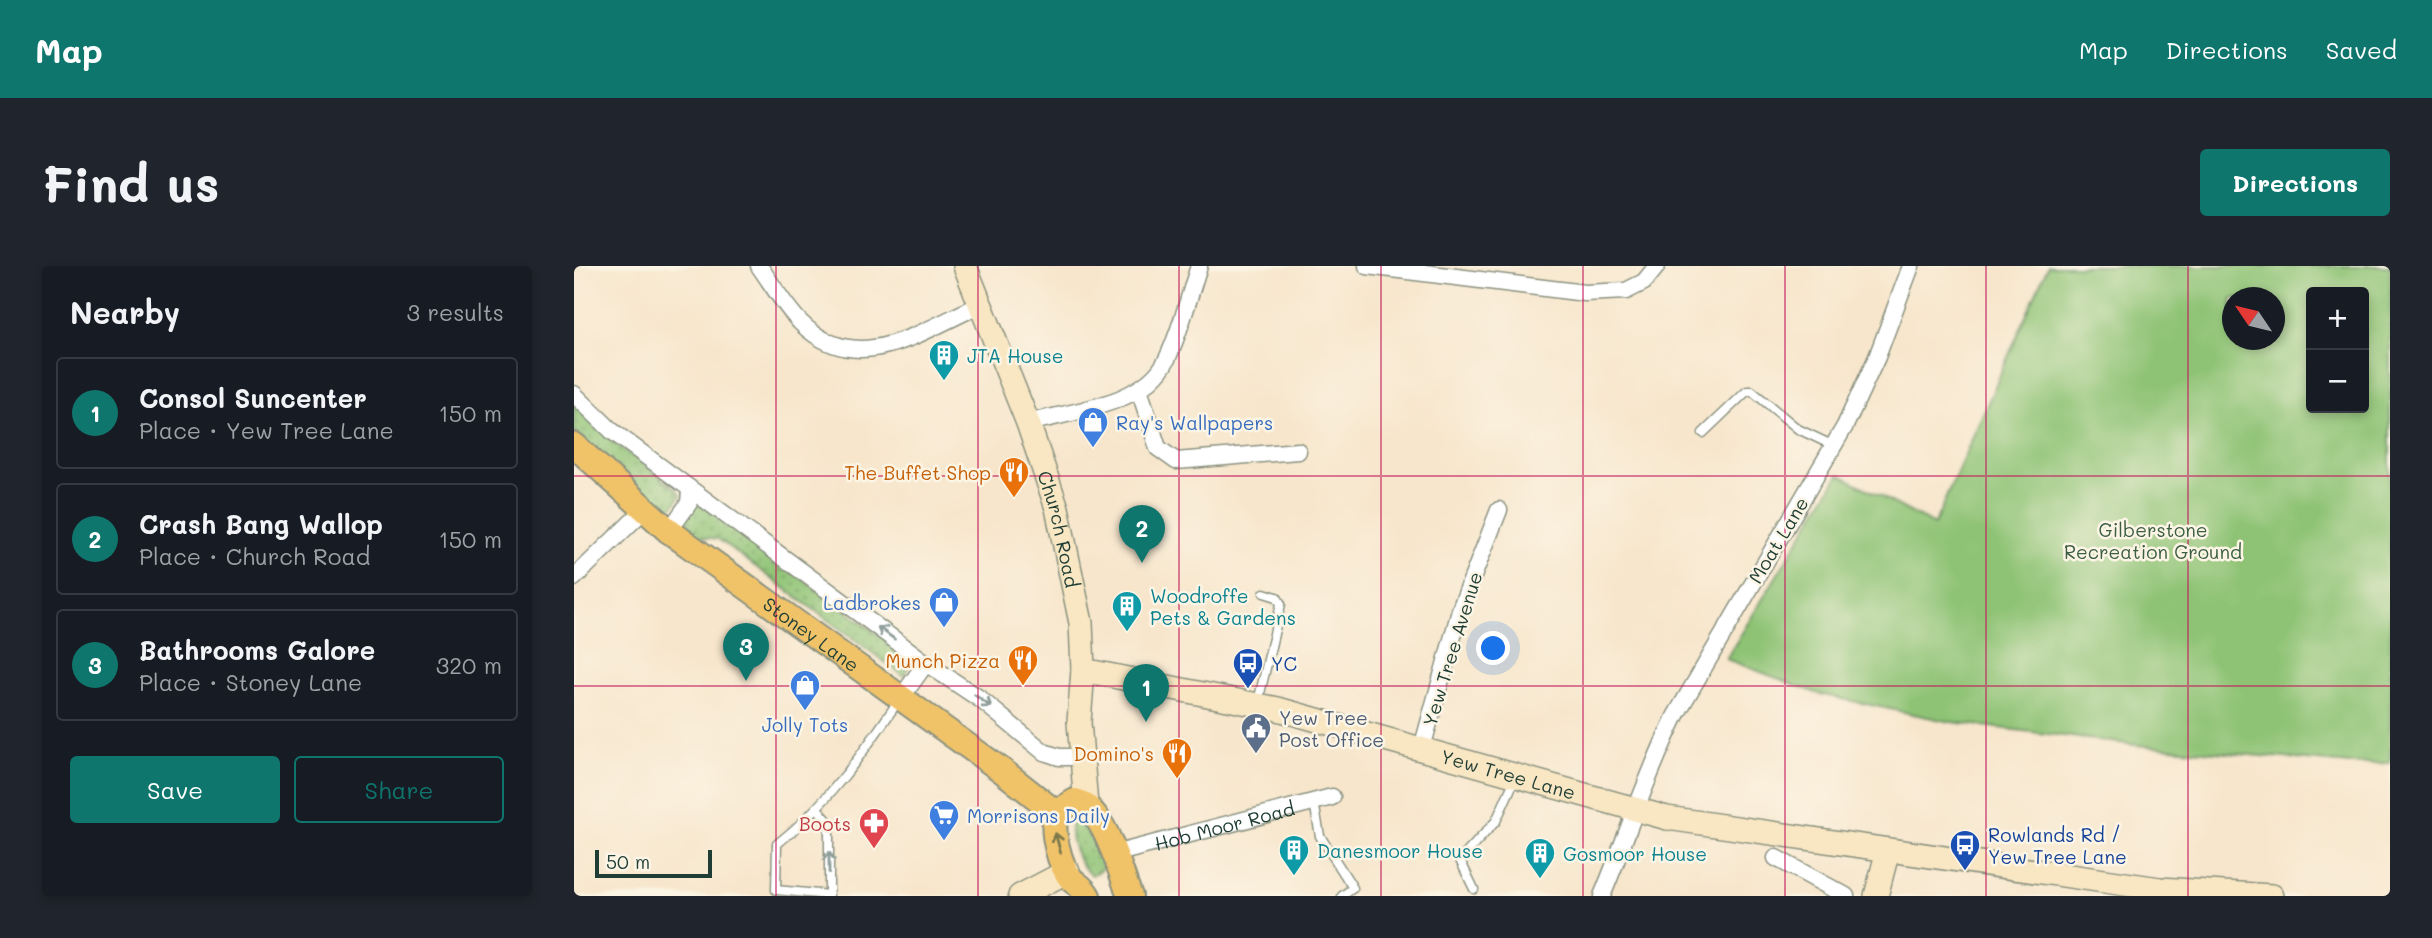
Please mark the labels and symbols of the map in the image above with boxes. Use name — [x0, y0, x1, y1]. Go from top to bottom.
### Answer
north arrow — [2222, 287, 2285, 350]
building icon: JTA House — [927, 338, 961, 382]
place label: JTA House — [967, 343, 1063, 368]
shop icon: Ray's Wallpapers — [1076, 405, 1110, 449]
place label: Ray's Wallpapers — [1116, 410, 1273, 435]
restaurant icon: The Buffet Shop — [997, 455, 1031, 499]
place label: The Buffet Shop — [844, 460, 991, 485]
street label: Church Road — [1033, 467, 1086, 590]
street label: Moat Lane — [1742, 492, 1814, 588]
pin: 2 — [1119, 505, 1165, 563]
park label: Gilberstone Recreation Ground — [2064, 517, 2242, 564]
street label: Yew Tree Avenue — [1417, 569, 1487, 729]
place label: Woodroffe Pets & Gardens — [1150, 583, 1296, 630]
shop icon: Ladbrokes — [927, 585, 961, 629]
building icon: Woodroffe Pets & Gardens — [1110, 589, 1144, 633]
place label: Ladbrokes — [823, 590, 921, 615]
street label: Stoney Lane — [759, 591, 865, 677]
pin: 3 — [723, 623, 769, 681]
one-way arrow — [877, 626, 895, 641]
your location — [1476, 631, 1510, 665]
restaurant icon: Munch Pizza — [1006, 643, 1040, 687]
bus stop icon: YC — [1231, 646, 1265, 690]
place label: Munch Pizza — [886, 648, 1000, 673]
place label: YC — [1271, 651, 1297, 676]
pin: 1 — [1123, 664, 1169, 722]
shop icon: Jolly Tots — [788, 668, 822, 712]
one-way arrow — [973, 694, 991, 709]
place label: Yew Tree Post Office — [1279, 705, 1384, 752]
public building icon: Yew Tree Post Office — [1239, 711, 1273, 755]
place label: Jolly Tots — [762, 712, 848, 737]
restaurant icon: Domino's — [1160, 736, 1194, 780]
place label: Domino's — [1073, 741, 1154, 766]
street label: Yew Tree Lane — [1438, 743, 1579, 804]
street label: Hob Moor Road — [1152, 795, 1297, 855]
supermarket icon: Morrisons Daily — [927, 798, 961, 842]
place label: Morrisons Daily — [967, 803, 1110, 828]
pharmacy icon: Boots — [857, 806, 891, 850]
place label: Boots — [799, 811, 851, 836]
place label: Rowlands Rd / Yew Tree Lane — [1988, 822, 2127, 869]
bus stop icon: Rowlands Rd / Yew Tree Lane — [1948, 828, 1982, 872]
one-way arrow — [1051, 832, 1064, 854]
building icon: Danesmoor House — [1277, 833, 1311, 877]
building icon: Gosmoor House — [1523, 836, 1557, 880]
place label: Danesmoor House — [1317, 838, 1483, 863]
place label: Gosmoor House — [1563, 841, 1707, 866]
scale bar — [595, 847, 712, 879]
one-way arrow — [822, 851, 836, 874]

